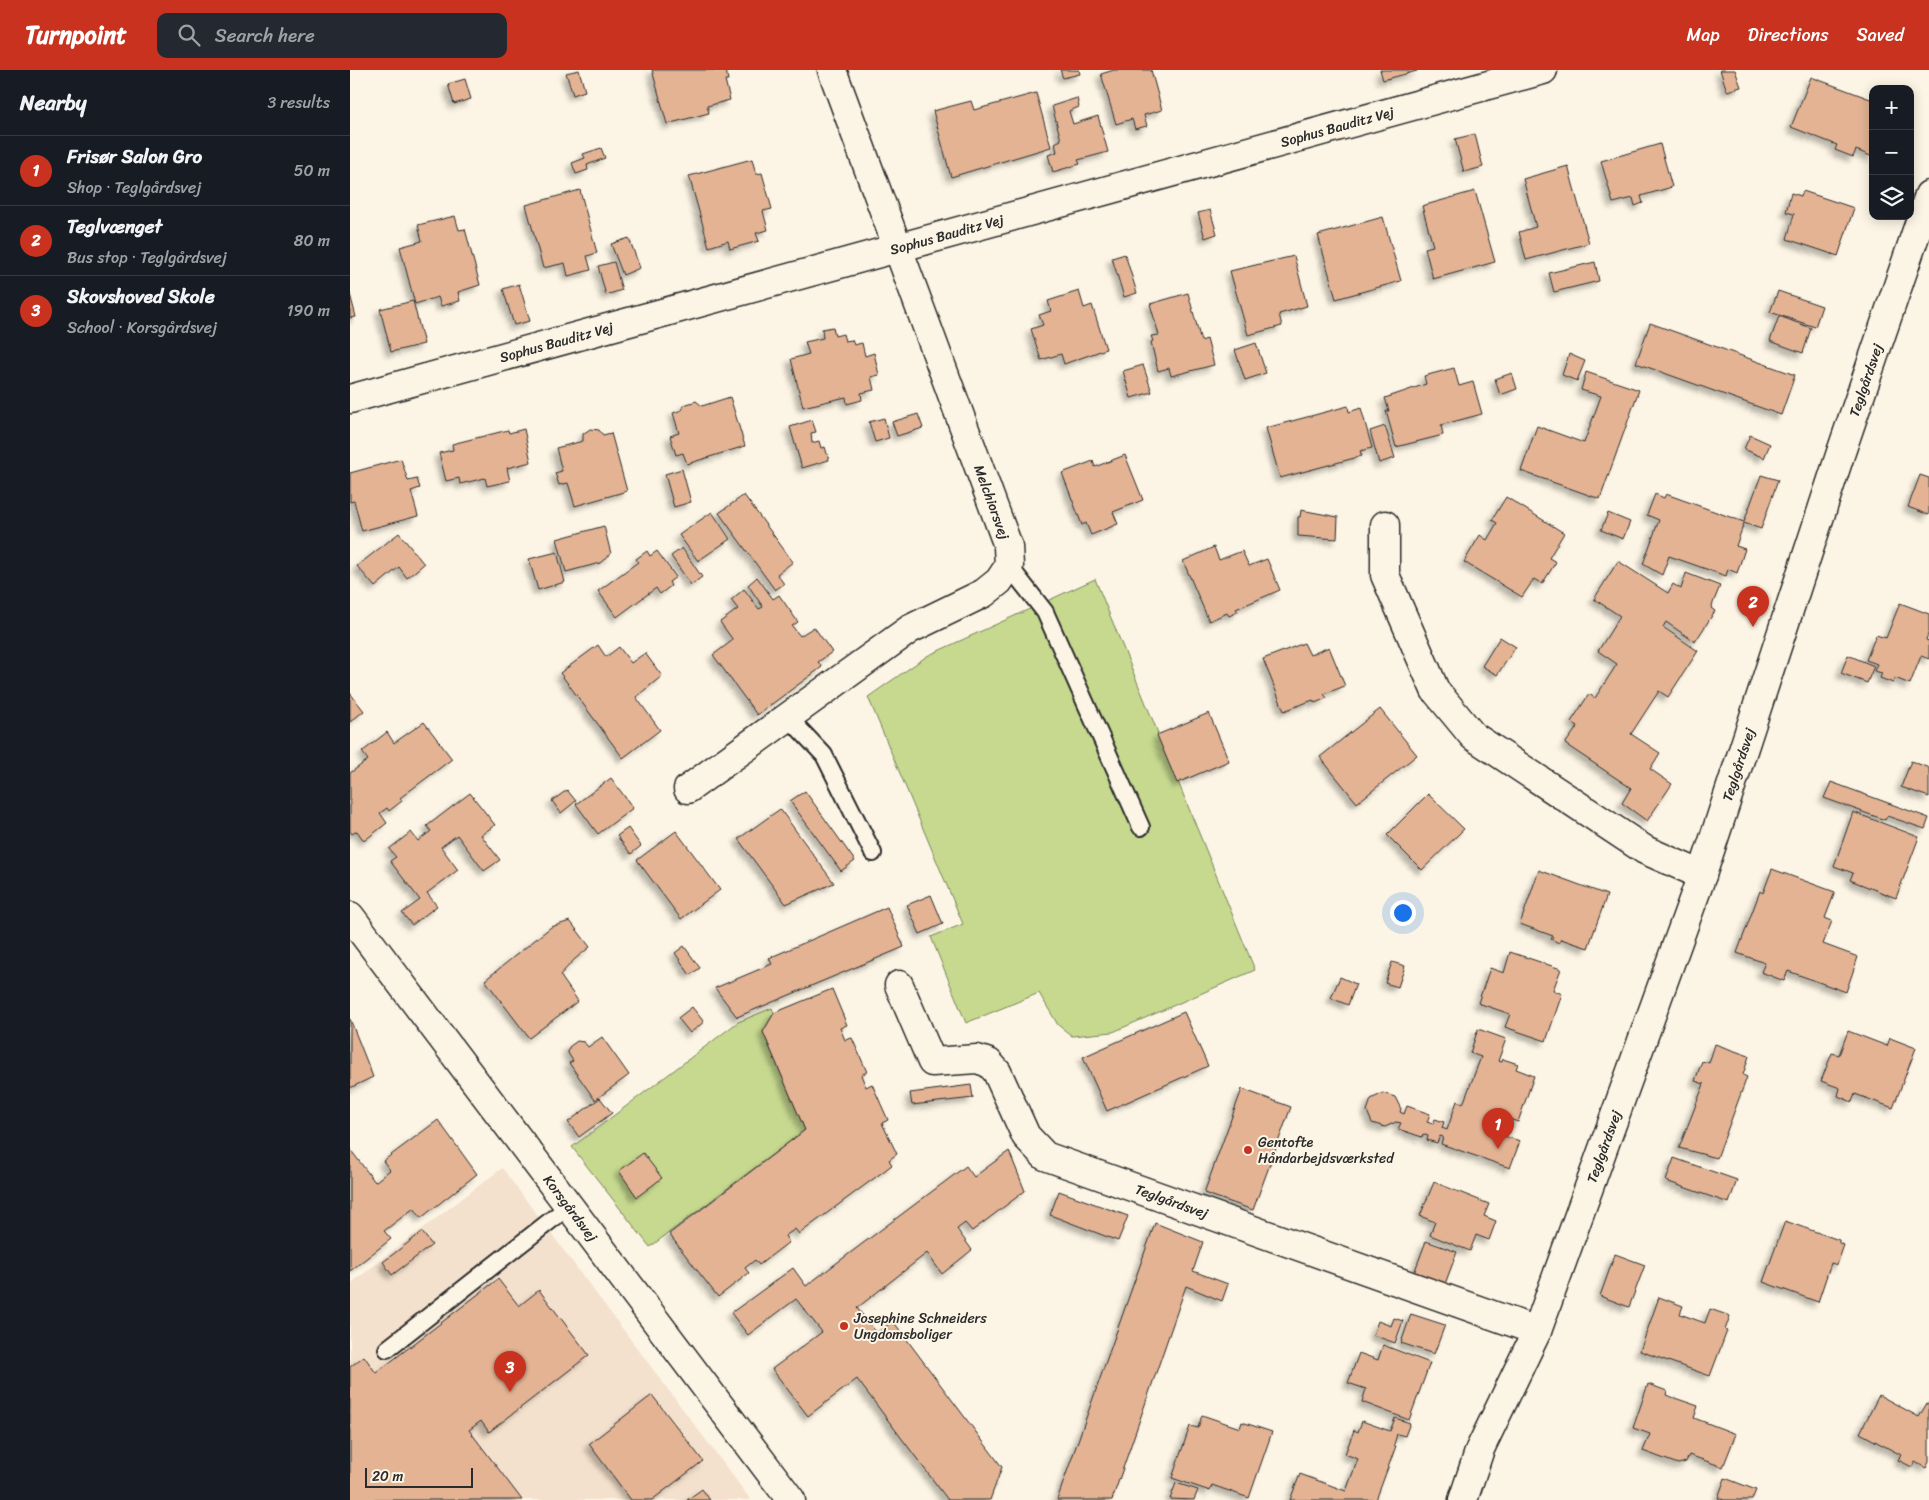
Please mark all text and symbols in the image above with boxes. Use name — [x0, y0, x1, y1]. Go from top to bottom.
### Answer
search box — [157, 13, 507, 58]
text: Turnpoint — [25, 14, 127, 56]
text: Search here — [215, 19, 315, 52]
text: Map — [1687, 19, 1720, 51]
text: Directions — [1748, 19, 1829, 51]
text: Saved — [1857, 19, 1904, 51]
icon: search — [175, 21, 203, 49]
text: Nearby — [20, 84, 86, 122]
map controls — [1869, 85, 1914, 220]
button: + — [1869, 85, 1914, 130]
text: 3 results — [267, 88, 330, 117]
street label: Sophus Bauditz Vej — [1277, 100, 1398, 155]
button: − — [1869, 130, 1914, 175]
text: Frisør Salon Gro — [67, 140, 202, 173]
text: 1 — [33, 156, 39, 185]
text: 50 m — [294, 156, 330, 185]
text: Shop · Teglgårdsvej — [67, 173, 201, 202]
button: layers — [1869, 175, 1914, 220]
street label: Sophus Bauditz Vej — [887, 207, 1007, 263]
text: Teglvænget — [67, 210, 162, 243]
text: 2 — [31, 226, 41, 255]
text: 80 m — [294, 226, 330, 255]
text: Bus stop · Teglgårdsvej — [67, 243, 227, 272]
text: Skovshoved Skole — [67, 280, 215, 313]
text: 3 — [32, 296, 40, 325]
text: 190 m — [287, 296, 330, 325]
text: School · Korsgårdsvej — [67, 313, 217, 342]
street label: Sophus Bauditz Vej — [497, 315, 617, 370]
street label: Teglgårdsvej — [1842, 340, 1890, 420]
street label: Melchiorsvej — [966, 461, 1017, 544]
pin: 2 — [1737, 586, 1769, 627]
street label: Teglgårdsvej — [1715, 724, 1763, 805]
your location — [1390, 900, 1416, 926]
street label: Teglgårdsvej — [1580, 1106, 1629, 1187]
pin: 1 — [1482, 1108, 1514, 1149]
place label: Gentofte Håndarbejdsværksted — [1258, 1130, 1395, 1171]
marker: Gentofte Håndarbejdsværksted — [1242, 1144, 1254, 1156]
street label: Korsgårdsvej — [536, 1169, 604, 1248]
street label: Teglgårdsvej — [1132, 1177, 1212, 1226]
place label: Josephine Schneiders Ungdomsboliger — [853, 1306, 987, 1347]
marker: Josephine Schneiders Ungdomsboliger — [838, 1320, 850, 1332]
pin: 3 — [494, 1351, 526, 1392]
text: 20 m — [372, 1464, 403, 1489]
scale bar — [365, 1465, 472, 1488]

